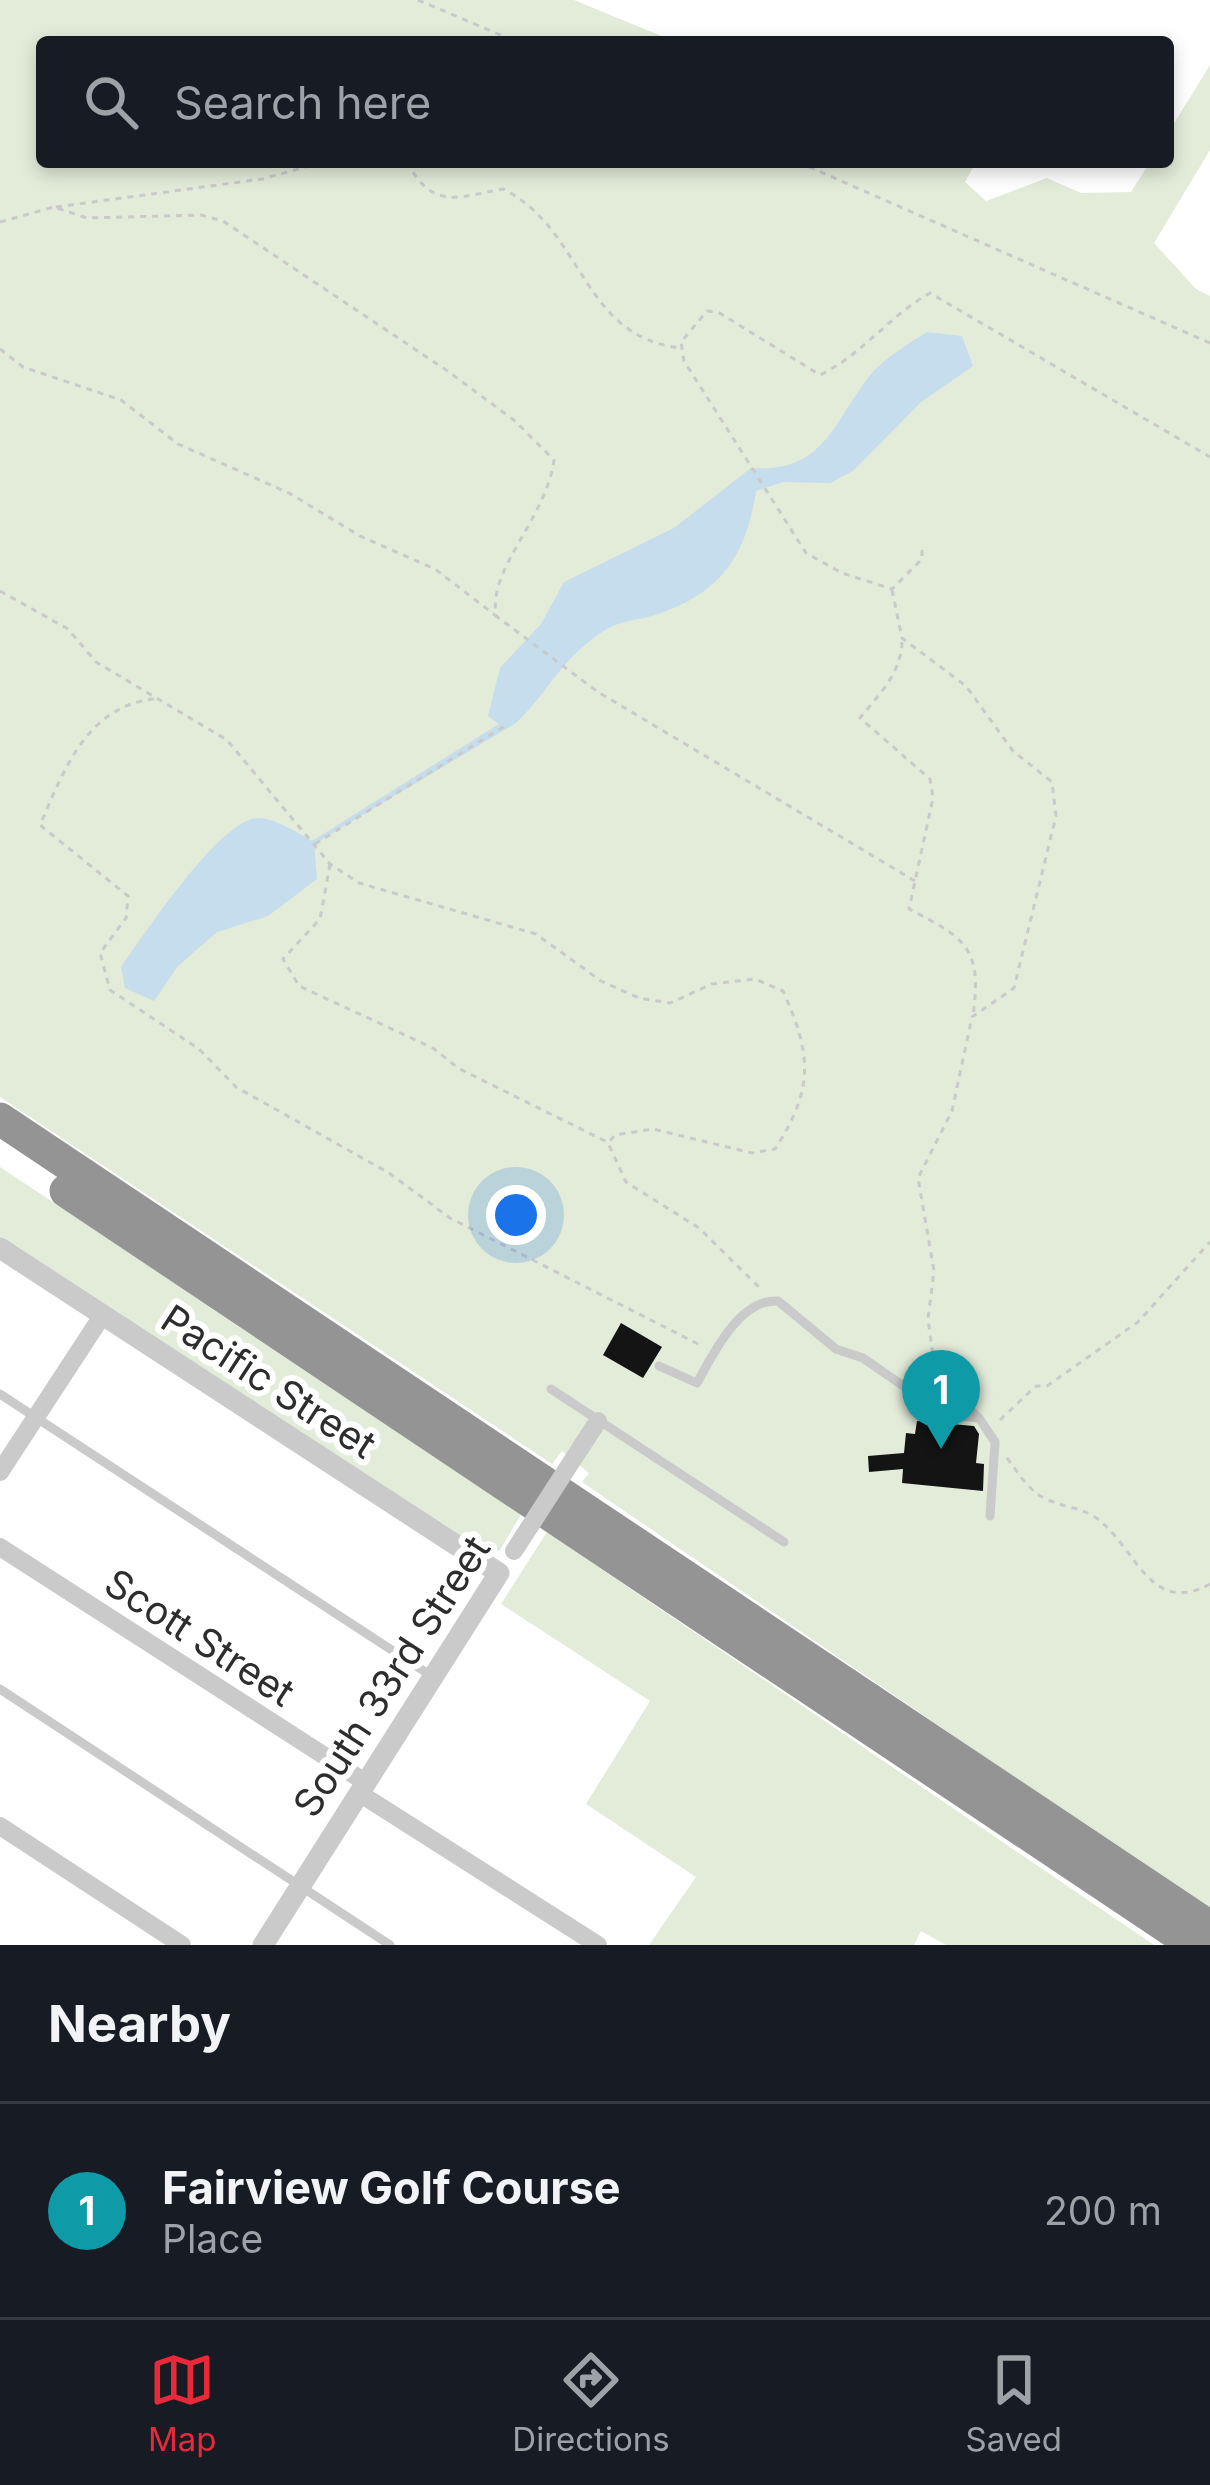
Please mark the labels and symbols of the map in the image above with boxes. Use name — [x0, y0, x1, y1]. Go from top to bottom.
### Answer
your location — [486, 1185, 546, 1245]
street label: Pacific Street — [153, 1294, 385, 1468]
pin: 1 — [902, 1350, 980, 1449]
street label: South 33rd Street — [283, 1527, 499, 1825]
street label: Scott Street — [97, 1558, 303, 1716]

